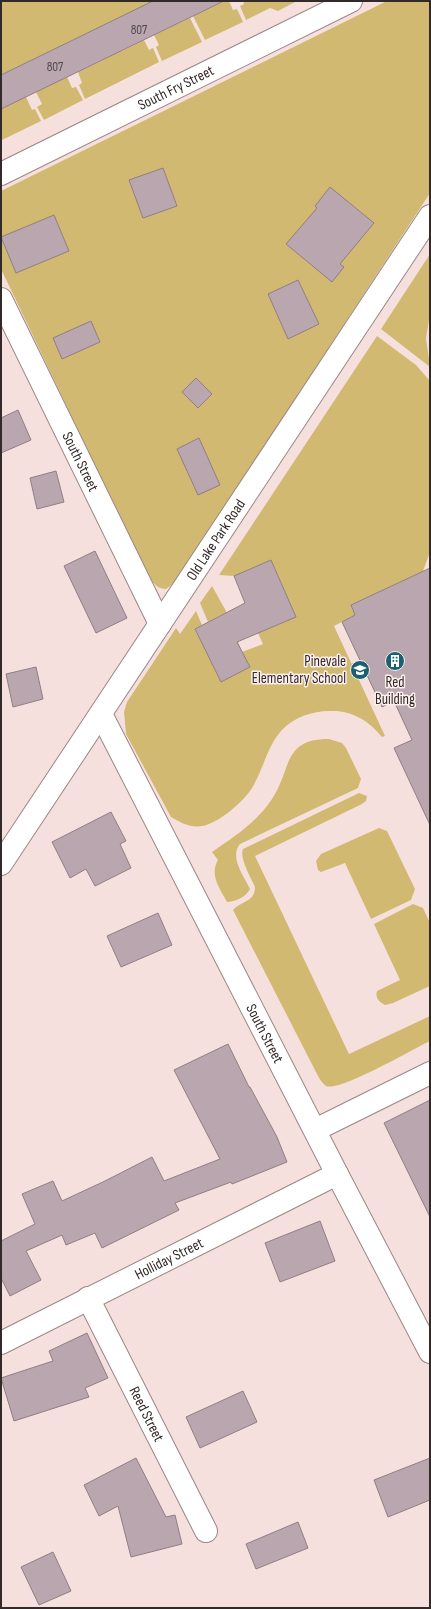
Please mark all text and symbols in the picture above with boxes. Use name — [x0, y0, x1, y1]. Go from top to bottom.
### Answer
house number: 807 — [131, 22, 148, 38]
house number: 807 — [47, 59, 64, 75]
street label: South Fry Street — [135, 61, 218, 115]
street label: South Street — [57, 429, 103, 495]
street label: Old Lake Park Road — [182, 496, 250, 584]
building icon: Red Building — [384, 650, 406, 672]
place label: Pinevale Elementary School — [252, 652, 346, 688]
school or university icon: Pinevale Elementary School — [349, 659, 371, 681]
place label: Red Building — [375, 673, 415, 709]
street label: South Street — [241, 1001, 288, 1067]
street label: Holliday Street — [132, 1234, 207, 1284]
street label: Reed Street — [124, 1384, 168, 1445]

